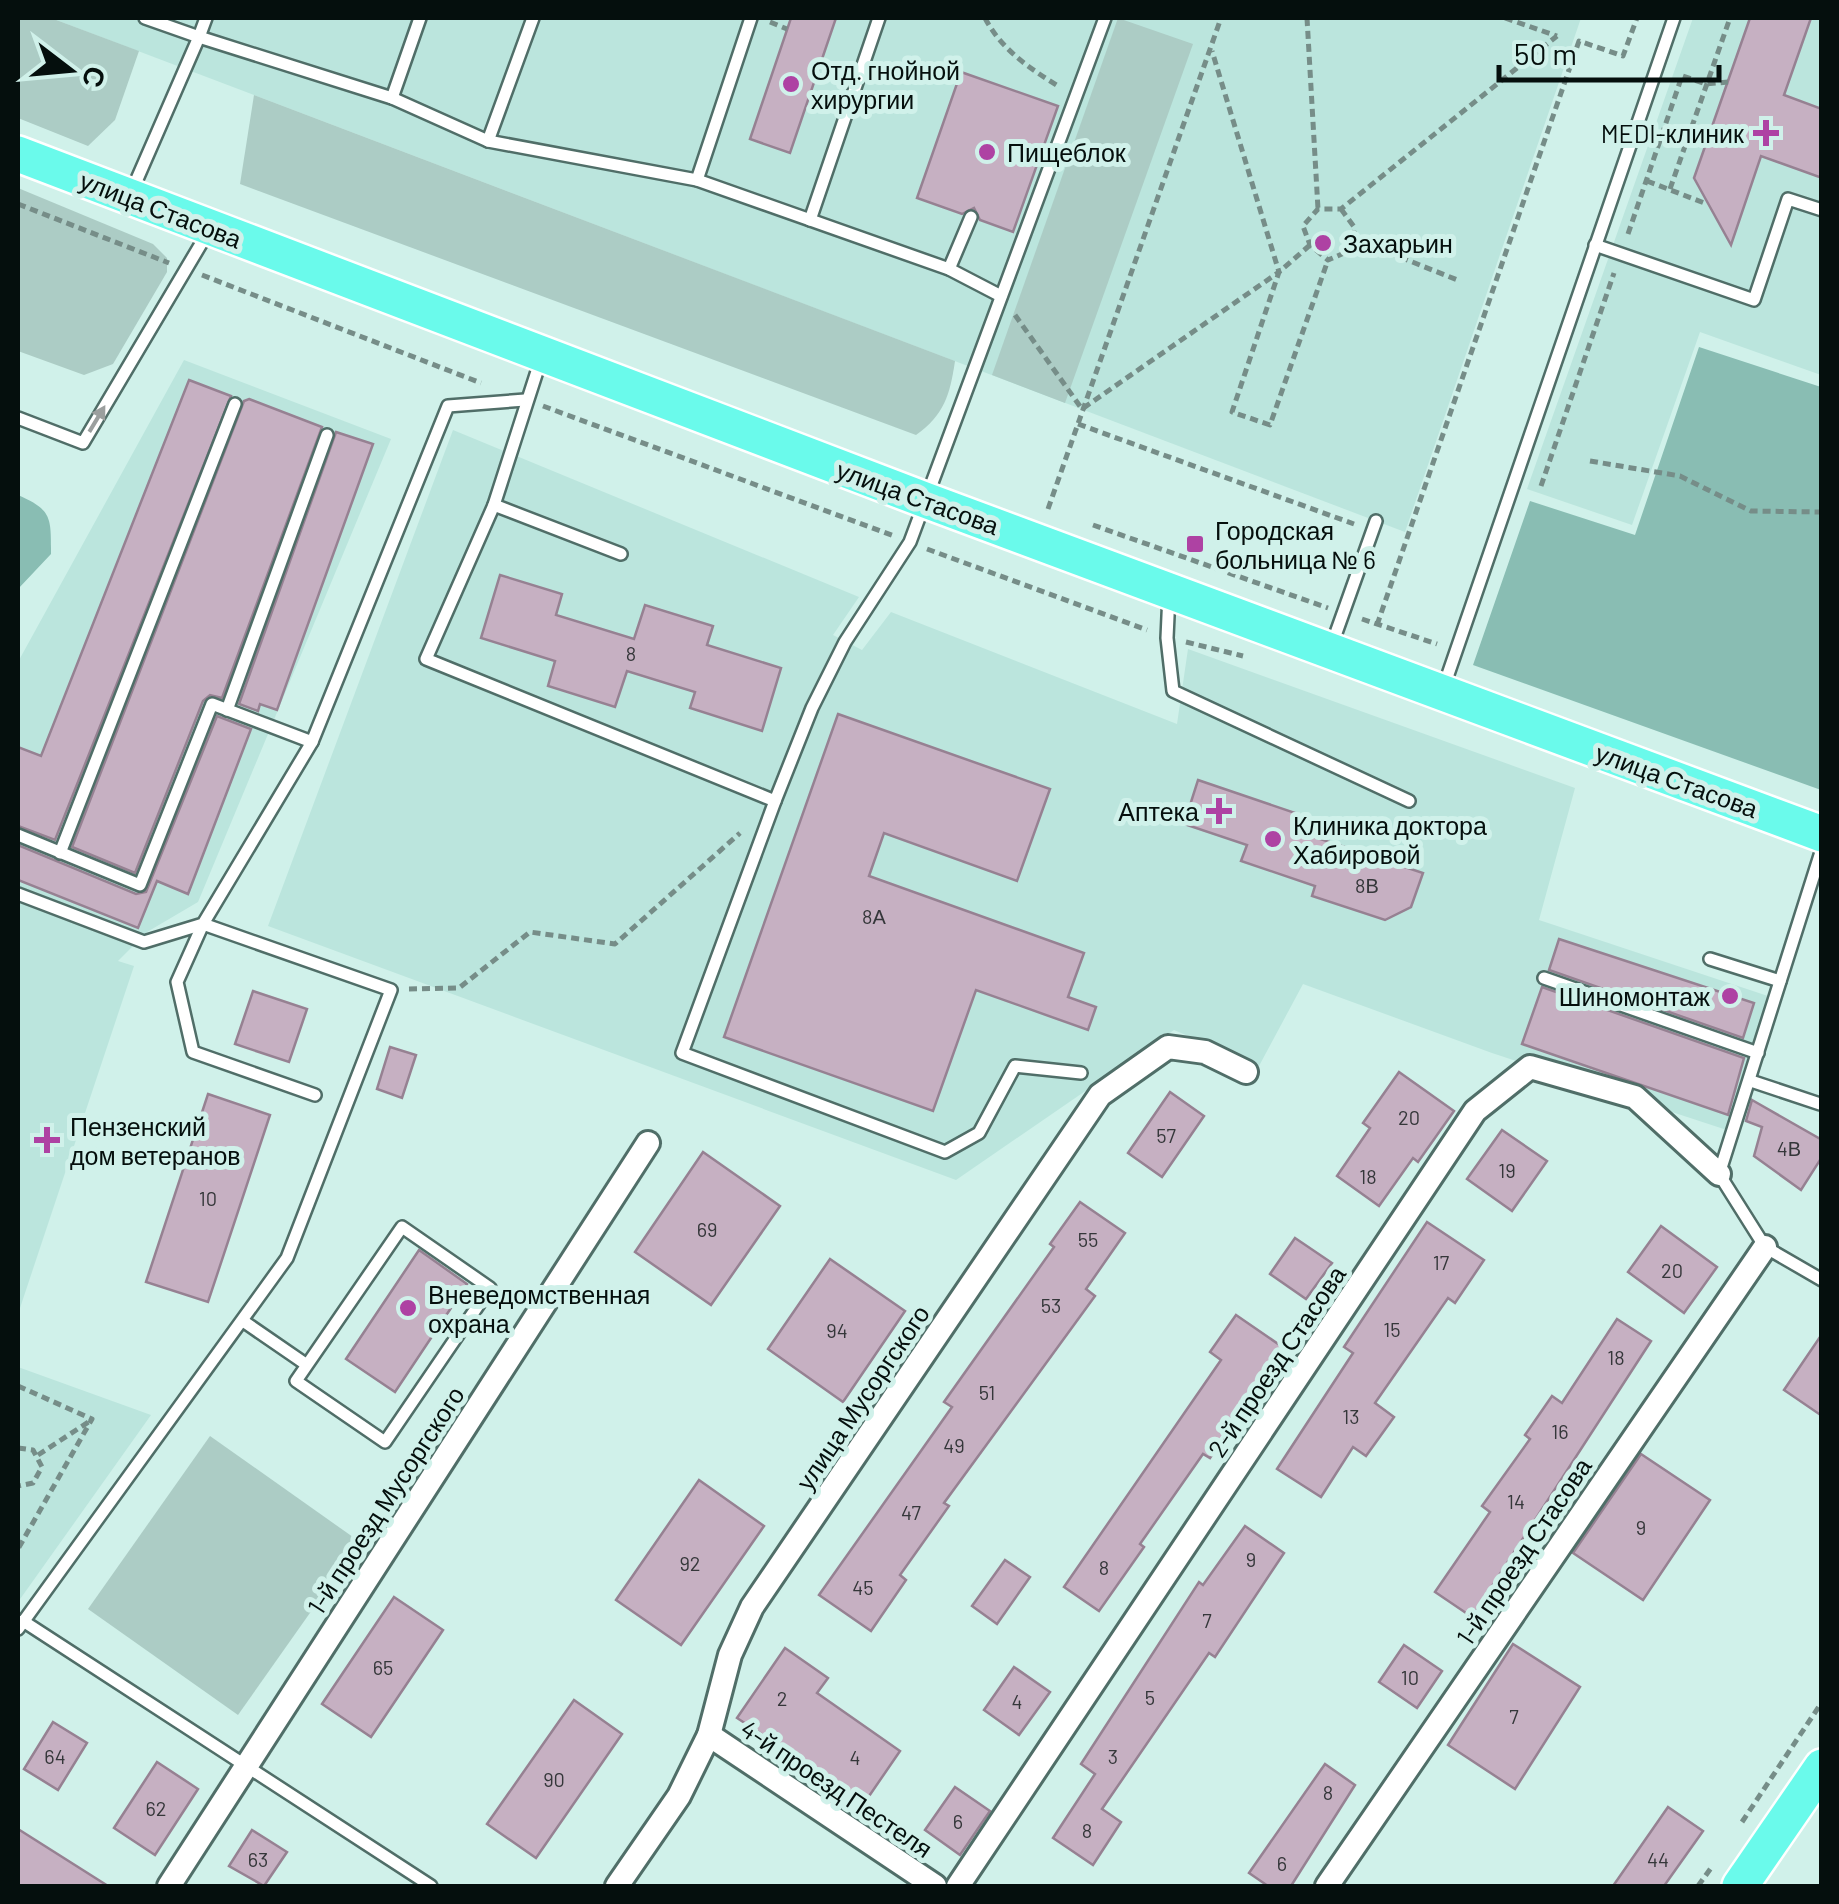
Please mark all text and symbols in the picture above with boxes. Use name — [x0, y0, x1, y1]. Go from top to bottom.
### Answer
north arrow — [20, 20, 120, 120]
scale bar — [1499, 20, 1719, 82]
text: 50 m — [1514, 35, 1577, 71]
place label: Отд. гнойной хирургии — [811, 55, 960, 114]
text: С — [76, 63, 114, 92]
marker: Отд. гнойной хирургии — [780, 73, 802, 95]
place label: MEDI-клиник — [1601, 118, 1745, 148]
marker: MEDI-клиник — [1753, 120, 1779, 146]
place label: Пищеблок — [1007, 137, 1127, 167]
marker: Пищеблок — [976, 141, 998, 163]
street label: улица Стасова — [76, 164, 246, 254]
place label: Захарьин — [1343, 228, 1453, 258]
marker: Захарьин — [1312, 232, 1334, 254]
one-way arrow — [88, 405, 105, 433]
street label: улица Стасова — [833, 454, 1003, 540]
place label: Городская больница № 6 — [1215, 515, 1376, 574]
marker: Городская больница № 6 — [1184, 533, 1206, 555]
house number: 8 — [626, 641, 636, 665]
street label: улица Стасова — [1592, 737, 1762, 823]
place label: Аптека — [1118, 796, 1199, 826]
marker: Аптека — [1208, 800, 1230, 822]
place label: Клиника доктора Хабировой — [1293, 810, 1487, 869]
marker: Клиника доктора Хабировой — [1262, 828, 1284, 850]
house number: 8В — [1355, 873, 1379, 897]
house number: 8А — [862, 904, 887, 928]
place label: Шиномонтаж — [1559, 981, 1710, 1011]
marker: Шиномонтаж — [1719, 985, 1741, 1007]
house number: 20 — [1398, 1105, 1420, 1129]
place label: Пензенский дом ветеранов — [70, 1111, 241, 1170]
house number: 57 — [1156, 1123, 1176, 1147]
marker: Пензенский дом ветеранов — [34, 1127, 60, 1153]
house number: 4В — [1777, 1136, 1801, 1160]
house number: 19 — [1498, 1158, 1516, 1182]
house number: 18 — [1359, 1164, 1377, 1188]
house number: 10 — [199, 1186, 217, 1210]
house number: 69 — [697, 1217, 717, 1241]
house number: 55 — [1078, 1227, 1098, 1251]
house number: 17 — [1433, 1250, 1450, 1274]
house number: 20 — [1661, 1258, 1683, 1282]
street label: 2-й проезд Стасова — [1201, 1260, 1351, 1462]
place label: Вневедомственная охрана — [428, 1279, 650, 1338]
house number: 53 — [1041, 1293, 1061, 1317]
marker: Вневедомственная охрана — [397, 1297, 419, 1319]
street label: улица Мусоргского — [789, 1299, 935, 1495]
house number: 15 — [1383, 1317, 1401, 1341]
house number: 94 — [826, 1318, 848, 1342]
house number: 18 — [1607, 1345, 1625, 1369]
house number: 51 — [979, 1380, 995, 1404]
street label: 1-й проезд Мусоргского — [300, 1381, 470, 1619]
house number: 13 — [1342, 1404, 1360, 1428]
house number: 16 — [1551, 1419, 1569, 1443]
house number: 49 — [943, 1433, 965, 1457]
street label: 1-й проезд Стасова — [1449, 1452, 1597, 1650]
house number: 14 — [1507, 1489, 1525, 1513]
house number: 47 — [901, 1500, 921, 1524]
house number: 9 — [1636, 1515, 1646, 1539]
house number: 9 — [1246, 1547, 1256, 1571]
house number: 92 — [679, 1551, 701, 1575]
house number: 8 — [1099, 1555, 1109, 1579]
house number: 45 — [852, 1575, 874, 1599]
house number: 7 — [1202, 1608, 1212, 1632]
house number: 65 — [373, 1655, 393, 1679]
house number: 10 — [1401, 1665, 1419, 1689]
house number: 5 — [1145, 1685, 1155, 1709]
house number: 2 — [777, 1686, 787, 1710]
house number: 4 — [1011, 1689, 1023, 1713]
house number: 7 — [1509, 1704, 1519, 1728]
street label: 4-й проезд Пестеля — [736, 1713, 938, 1863]
house number: 64 — [44, 1744, 66, 1768]
house number: 3 — [1108, 1744, 1118, 1768]
house number: 4 — [849, 1745, 861, 1769]
house number: 90 — [543, 1767, 565, 1791]
house number: 8 — [1323, 1780, 1333, 1804]
house number: 62 — [145, 1796, 167, 1820]
house number: 6 — [953, 1809, 963, 1833]
house number: 8 — [1082, 1818, 1092, 1842]
house number: 63 — [248, 1847, 268, 1871]
house number: 44 — [1647, 1847, 1669, 1871]
house number: 6 — [1277, 1851, 1287, 1875]

